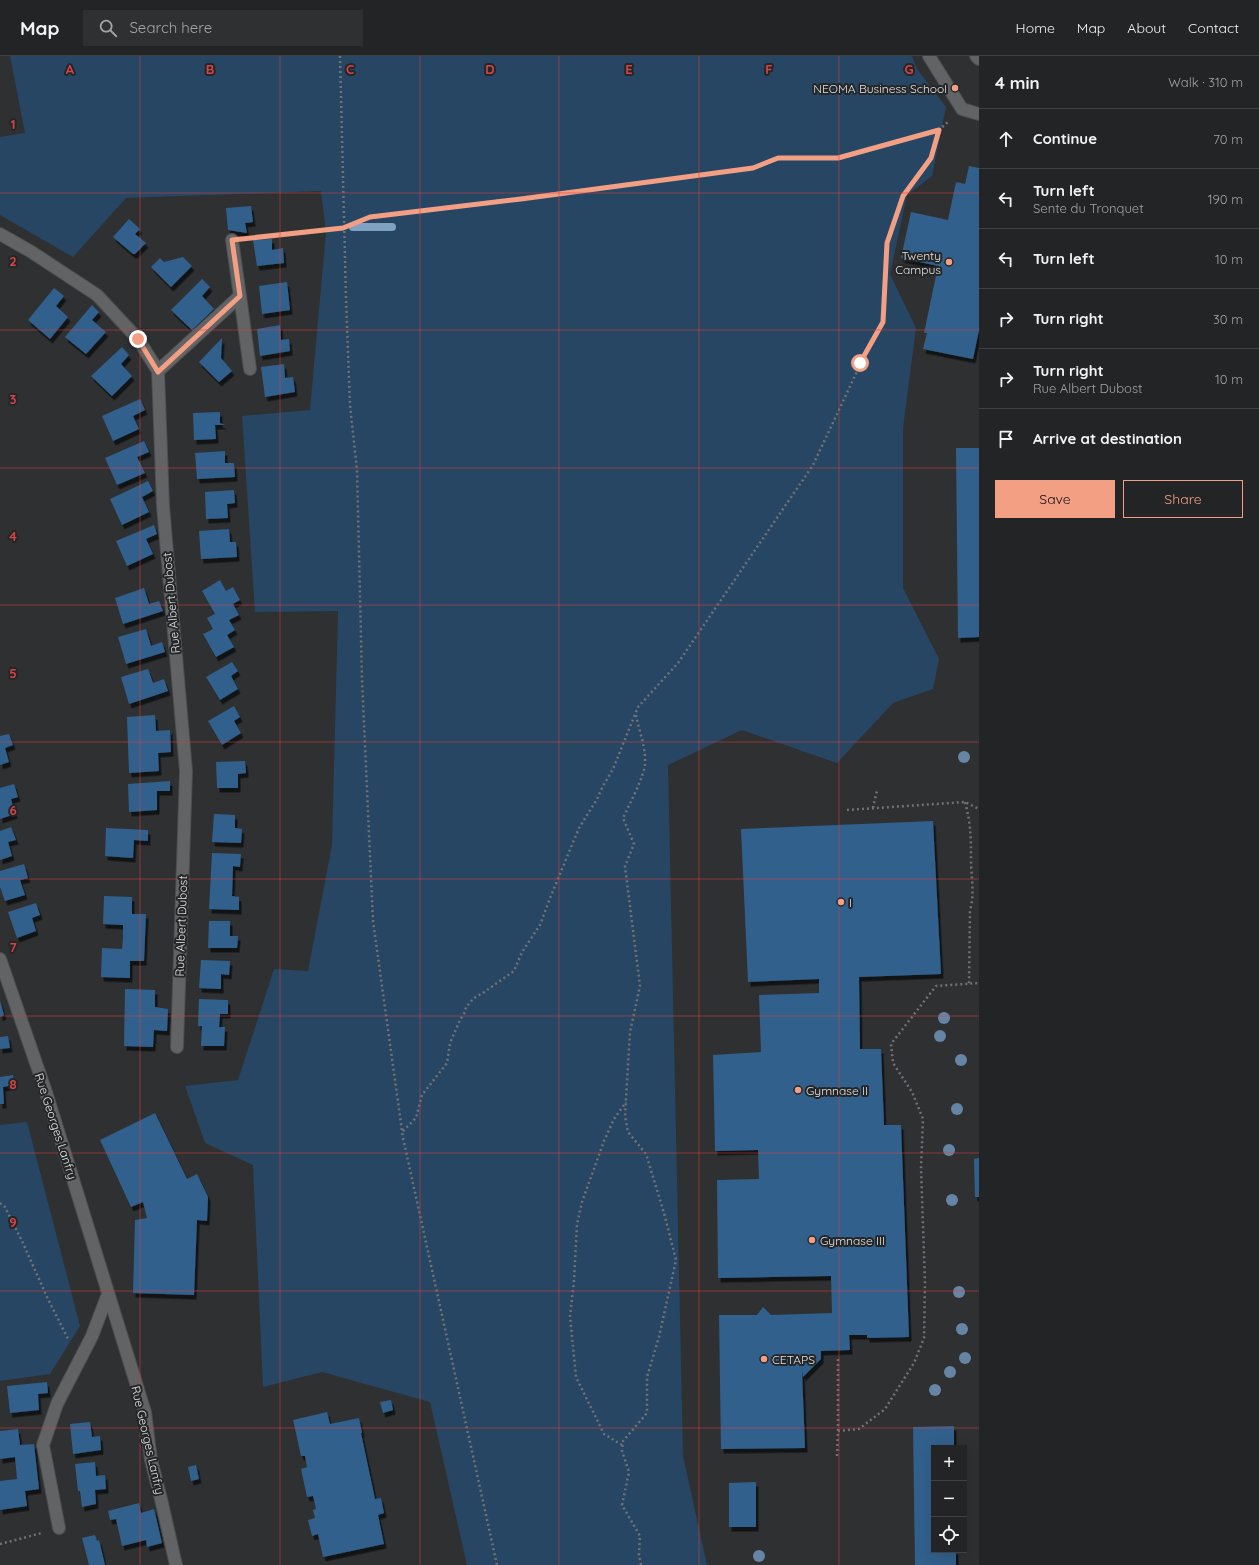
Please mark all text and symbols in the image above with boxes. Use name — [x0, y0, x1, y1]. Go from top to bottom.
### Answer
search box — [83, 10, 363, 46]
text: Map — [20, 16, 59, 40]
icon: search — [97, 17, 119, 39]
text: Search here — [129, 18, 212, 37]
text: Home — [1016, 19, 1055, 37]
text: Map — [1077, 19, 1105, 37]
text: About — [1127, 19, 1166, 37]
text: Contact — [1188, 19, 1239, 37]
text: A — [66, 61, 75, 77]
text: B — [206, 61, 214, 77]
text: C — [346, 61, 354, 77]
text: D — [485, 61, 495, 77]
text: E — [625, 61, 633, 77]
text: F — [765, 61, 773, 77]
text: G — [904, 61, 914, 77]
text: 4 min — [995, 72, 1040, 93]
text: Walk · 310 m — [1168, 74, 1243, 90]
place label: NEOMA Business School — [813, 81, 947, 96]
marker: NEOMA Business School — [950, 83, 960, 93]
text: 1 — [10, 116, 16, 132]
icon: ahead — [995, 128, 1017, 150]
text: Continue — [1033, 129, 1097, 148]
text: 70 m — [1213, 131, 1243, 147]
text: Turn left — [1033, 181, 1095, 200]
icon: left — [995, 188, 1017, 210]
text: 190 m — [1208, 191, 1243, 207]
text: Sente du Tronquet — [1033, 200, 1144, 216]
place label: Twenty Campus — [895, 248, 941, 277]
icon: left — [995, 248, 1017, 270]
text: Turn left — [1033, 249, 1095, 268]
text: 10 m — [1215, 251, 1243, 267]
text: 2 — [9, 253, 17, 269]
marker: Twenty Campus — [944, 257, 954, 267]
icon: right — [995, 308, 1017, 330]
text: Turn right — [1033, 309, 1104, 328]
text: 30 m — [1213, 311, 1243, 327]
route end — [129, 330, 147, 348]
route start — [851, 354, 869, 372]
text: Turn right — [1033, 361, 1104, 380]
icon: right — [995, 368, 1017, 390]
text: 10 m — [1215, 371, 1243, 387]
text: Rue Albert Dubost — [1033, 380, 1142, 396]
text: 3 — [10, 391, 17, 407]
icon: arrive — [995, 428, 1017, 450]
text: Arrive at destination — [1033, 429, 1182, 448]
button: Save — [995, 480, 1115, 518]
button: Share — [1123, 480, 1243, 518]
text: 4 — [9, 528, 17, 544]
street label: Rue Albert Dubost — [159, 552, 183, 654]
text: 5 — [9, 665, 17, 681]
text: 6 — [9, 802, 17, 818]
street label: Rue Albert Dubost — [172, 875, 190, 977]
place label: I — [849, 895, 852, 910]
marker: I — [836, 897, 846, 907]
text: 7 — [9, 939, 17, 955]
street label: Rue Georges Lanfry — [32, 1071, 80, 1181]
text: 8 — [9, 1076, 17, 1092]
place label: Gymnase II — [806, 1083, 868, 1098]
marker: Gymnase II — [793, 1085, 803, 1095]
text: 9 — [9, 1214, 17, 1230]
place label: Gymnase III — [820, 1233, 885, 1248]
marker: Gymnase III — [807, 1235, 817, 1245]
place label: CETAPS — [772, 1352, 815, 1367]
marker: CETAPS — [759, 1354, 769, 1364]
street label: Rue Georges Lanfry — [128, 1384, 168, 1496]
map controls — [931, 1445, 967, 1553]
button: + — [931, 1445, 967, 1481]
button: − — [931, 1481, 967, 1517]
button: locate — [931, 1517, 967, 1553]

